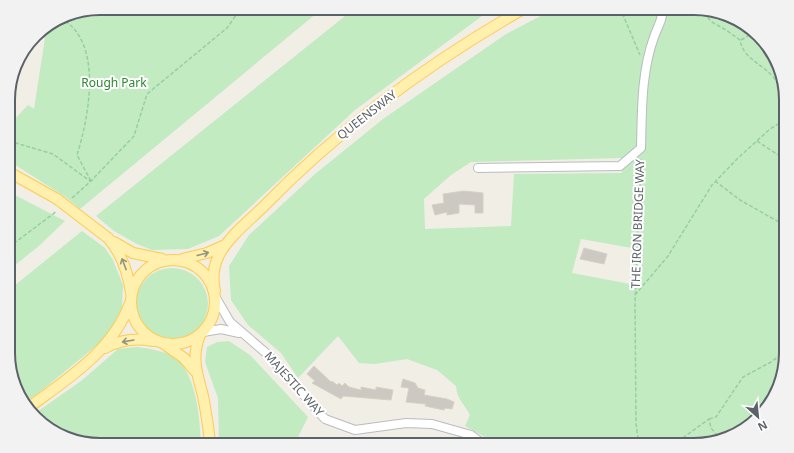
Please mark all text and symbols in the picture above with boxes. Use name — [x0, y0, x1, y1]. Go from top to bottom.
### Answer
park label: Rough Park — [81, 74, 147, 91]
street label: QUEENSWAY — [333, 86, 400, 143]
street label: THE IRON BRIDGE WAY — [627, 159, 648, 289]
one-way arrow — [196, 250, 209, 258]
one-way arrow — [120, 258, 127, 271]
one-way arrow — [122, 337, 135, 345]
street label: MAJESTIC WAY — [261, 348, 328, 420]
north arrow — [738, 397, 778, 437]
text: N — [755, 418, 770, 435]

